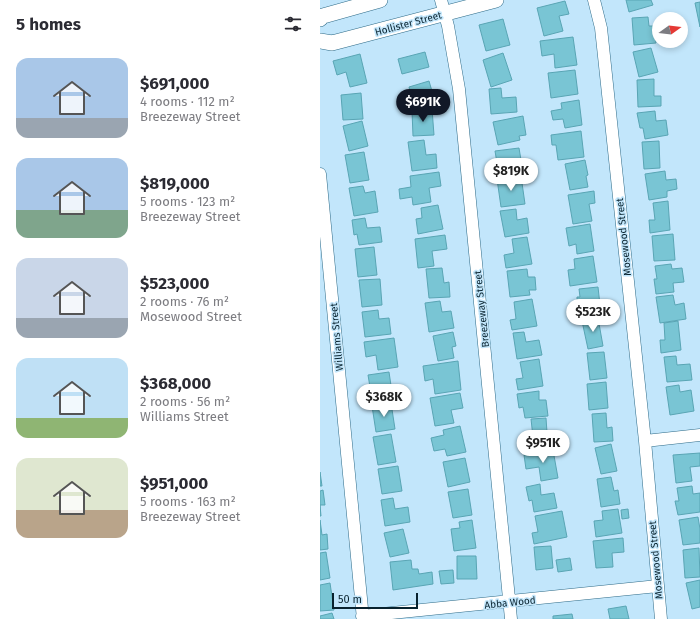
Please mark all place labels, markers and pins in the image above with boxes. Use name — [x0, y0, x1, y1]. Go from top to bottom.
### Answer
pin: $691K — [395, 89, 451, 123]
pin: $819K — [483, 158, 539, 192]
pin: $523K — [565, 299, 621, 333]
pin: $368K — [356, 384, 412, 418]
pin: $951K — [515, 430, 571, 464]

